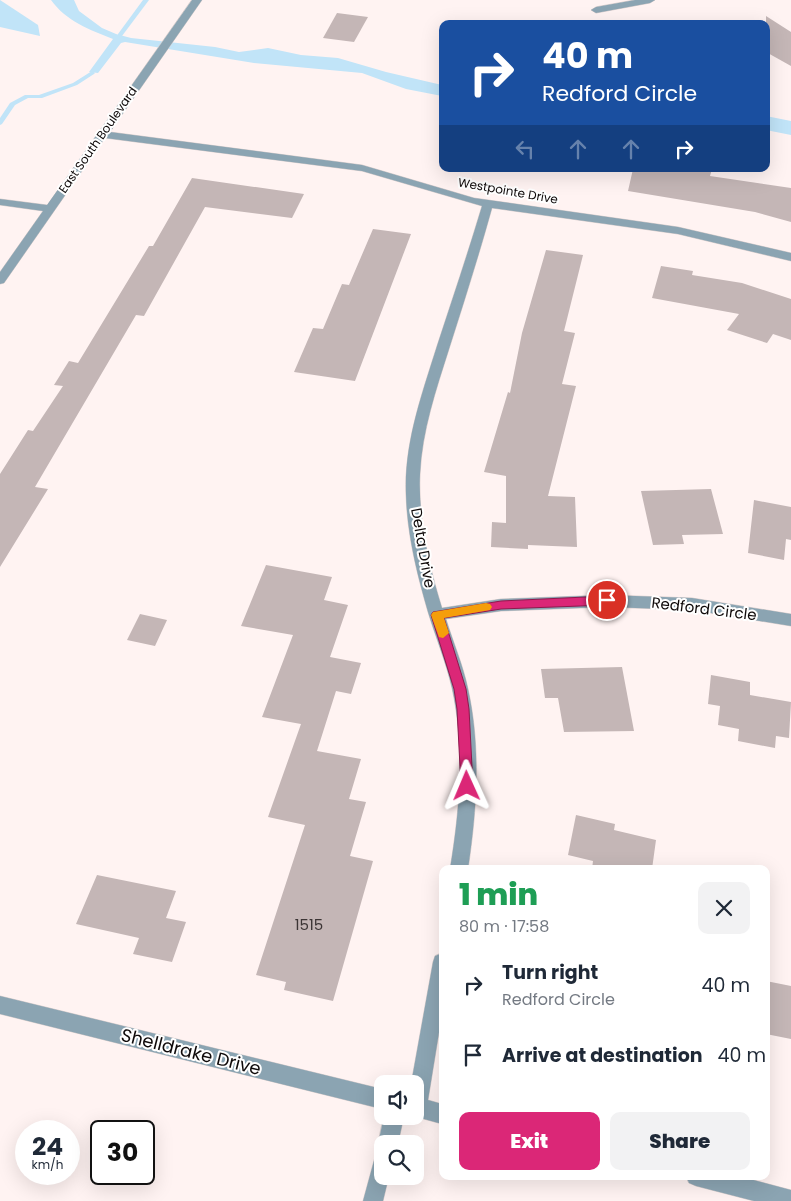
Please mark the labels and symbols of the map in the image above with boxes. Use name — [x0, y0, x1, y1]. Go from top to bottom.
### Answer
street label: East South Boulevard — [54, 83, 141, 196]
street label: Westpointe Drive — [457, 173, 559, 208]
street label: Delta Drive — [406, 506, 441, 590]
pin — [586, 579, 628, 621]
street label: Redford Circle — [650, 592, 758, 625]
position arrow — [440, 759, 492, 811]
house number: 1515 — [295, 914, 323, 935]
street label: Shelldrake Drive — [118, 1022, 264, 1081]
speed limit sign: 30 — [90, 1120, 155, 1185]

